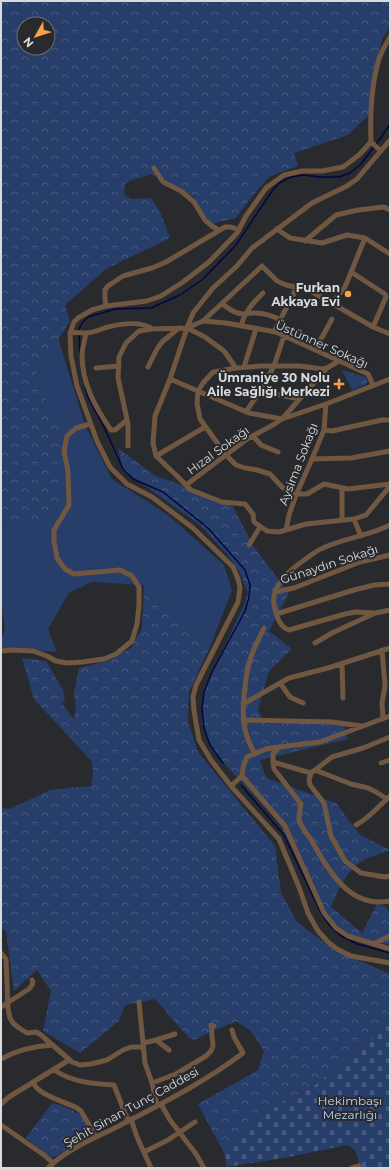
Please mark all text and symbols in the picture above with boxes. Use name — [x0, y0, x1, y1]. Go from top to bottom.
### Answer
north arrow — [16, 16, 56, 56]
text: N — [20, 34, 36, 50]
place label: Furkan Akkaya Evi — [270, 280, 340, 309]
marker: Furkan Akkaya Evi — [343, 289, 353, 299]
street label: Üstünner Sokağı — [273, 317, 371, 371]
place label: Ümraniye 30 Nolu Aile Sağlığı Merkezi — [206, 370, 330, 399]
marker: Ümraniye 30 Nolu Aile Sağlığı Merkezi — [333, 378, 345, 390]
street label: Aysima Sokağı — [275, 421, 321, 507]
street label: Hızal Sokağı — [184, 422, 252, 478]
street label: Günaydın Sokağı — [278, 541, 380, 587]
street label: Şehit Sinan Tunç Caddesi — [61, 1064, 201, 1150]
park label: Hekimbaşı Mezarlığı — [318, 1093, 382, 1122]

